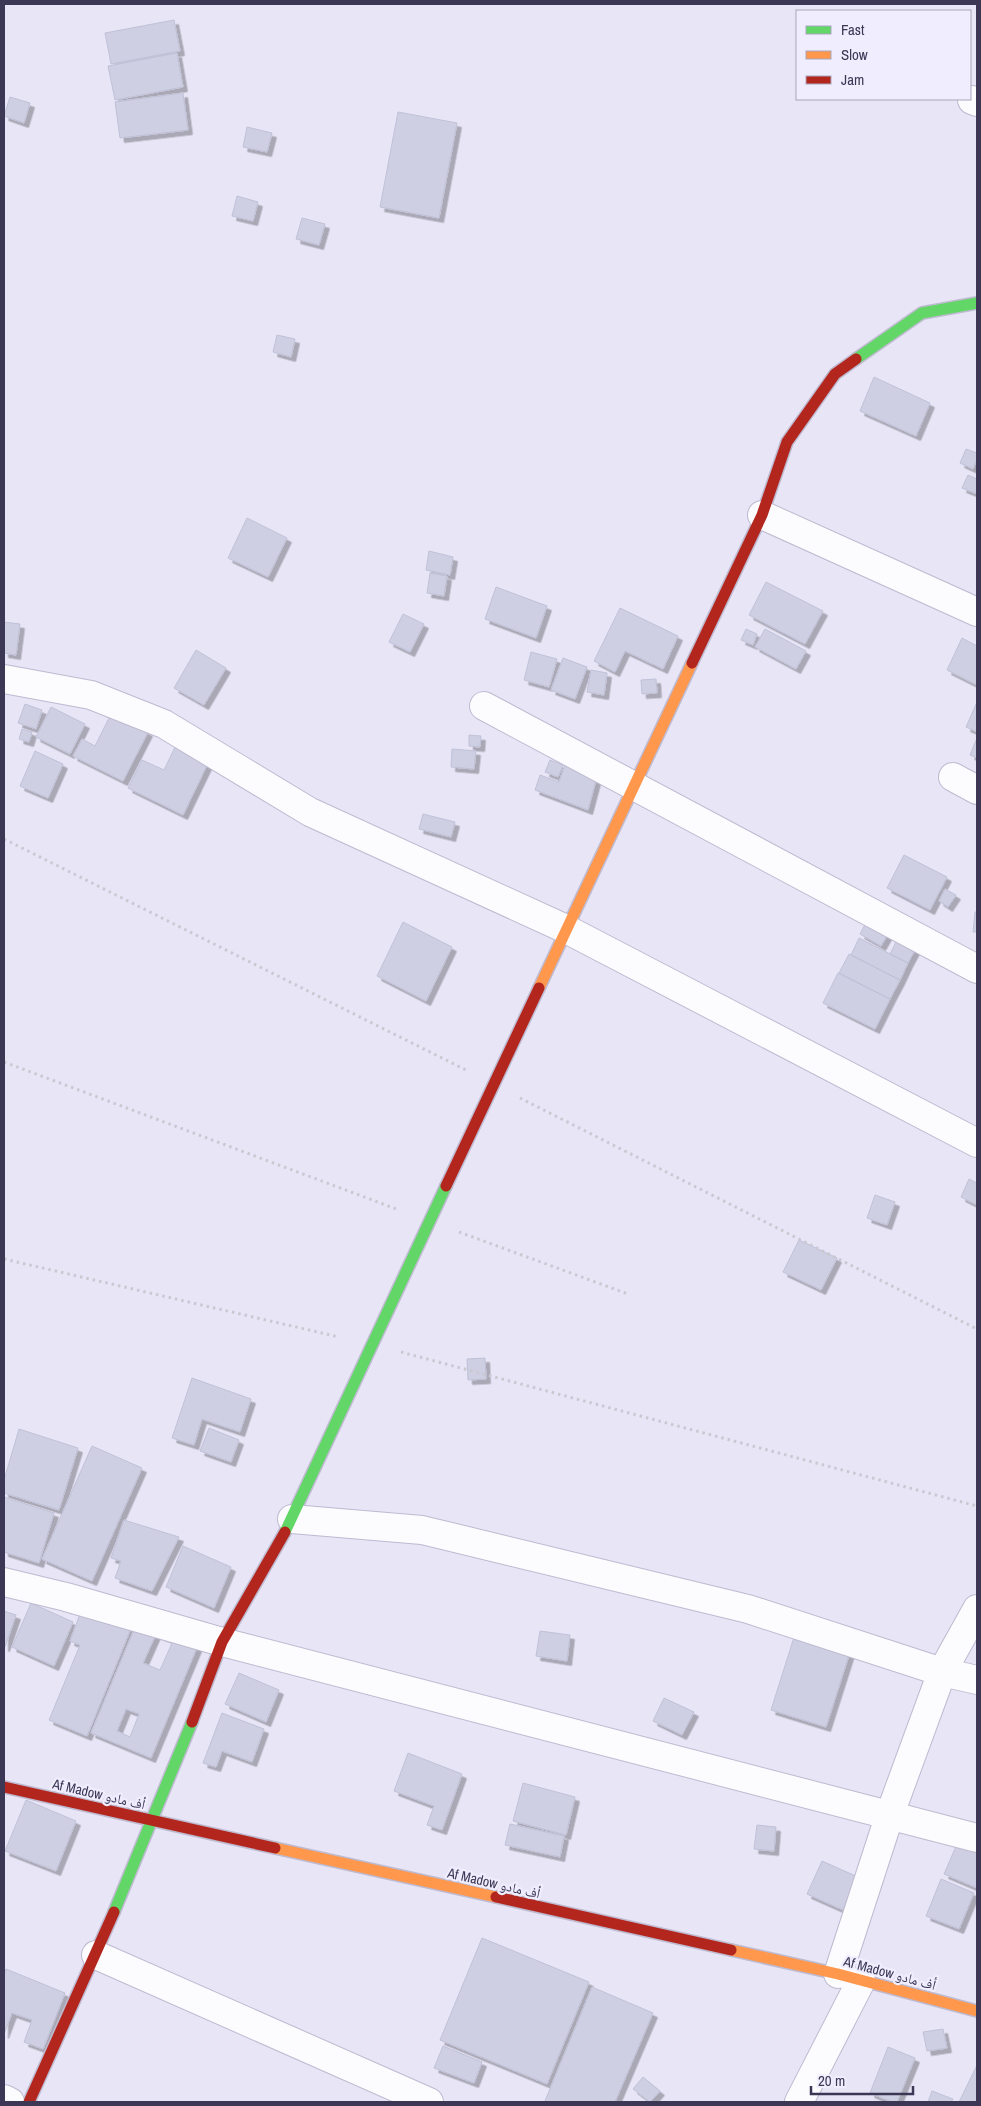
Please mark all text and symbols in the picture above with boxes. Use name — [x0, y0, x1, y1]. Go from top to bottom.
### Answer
legend — [796, 10, 971, 100]
text: Fast — [841, 19, 865, 40]
text: Slow — [841, 44, 868, 65]
text: Jam — [841, 69, 864, 90]
street label: Af Madow أف مادو — [50, 1774, 147, 1813]
street label: Af Madow أف مادو — [445, 1863, 542, 1902]
street label: Af Madow أف مادو — [841, 1952, 938, 1994]
scale bar — [811, 2064, 914, 2096]
text: 20 m — [818, 2070, 845, 2091]

